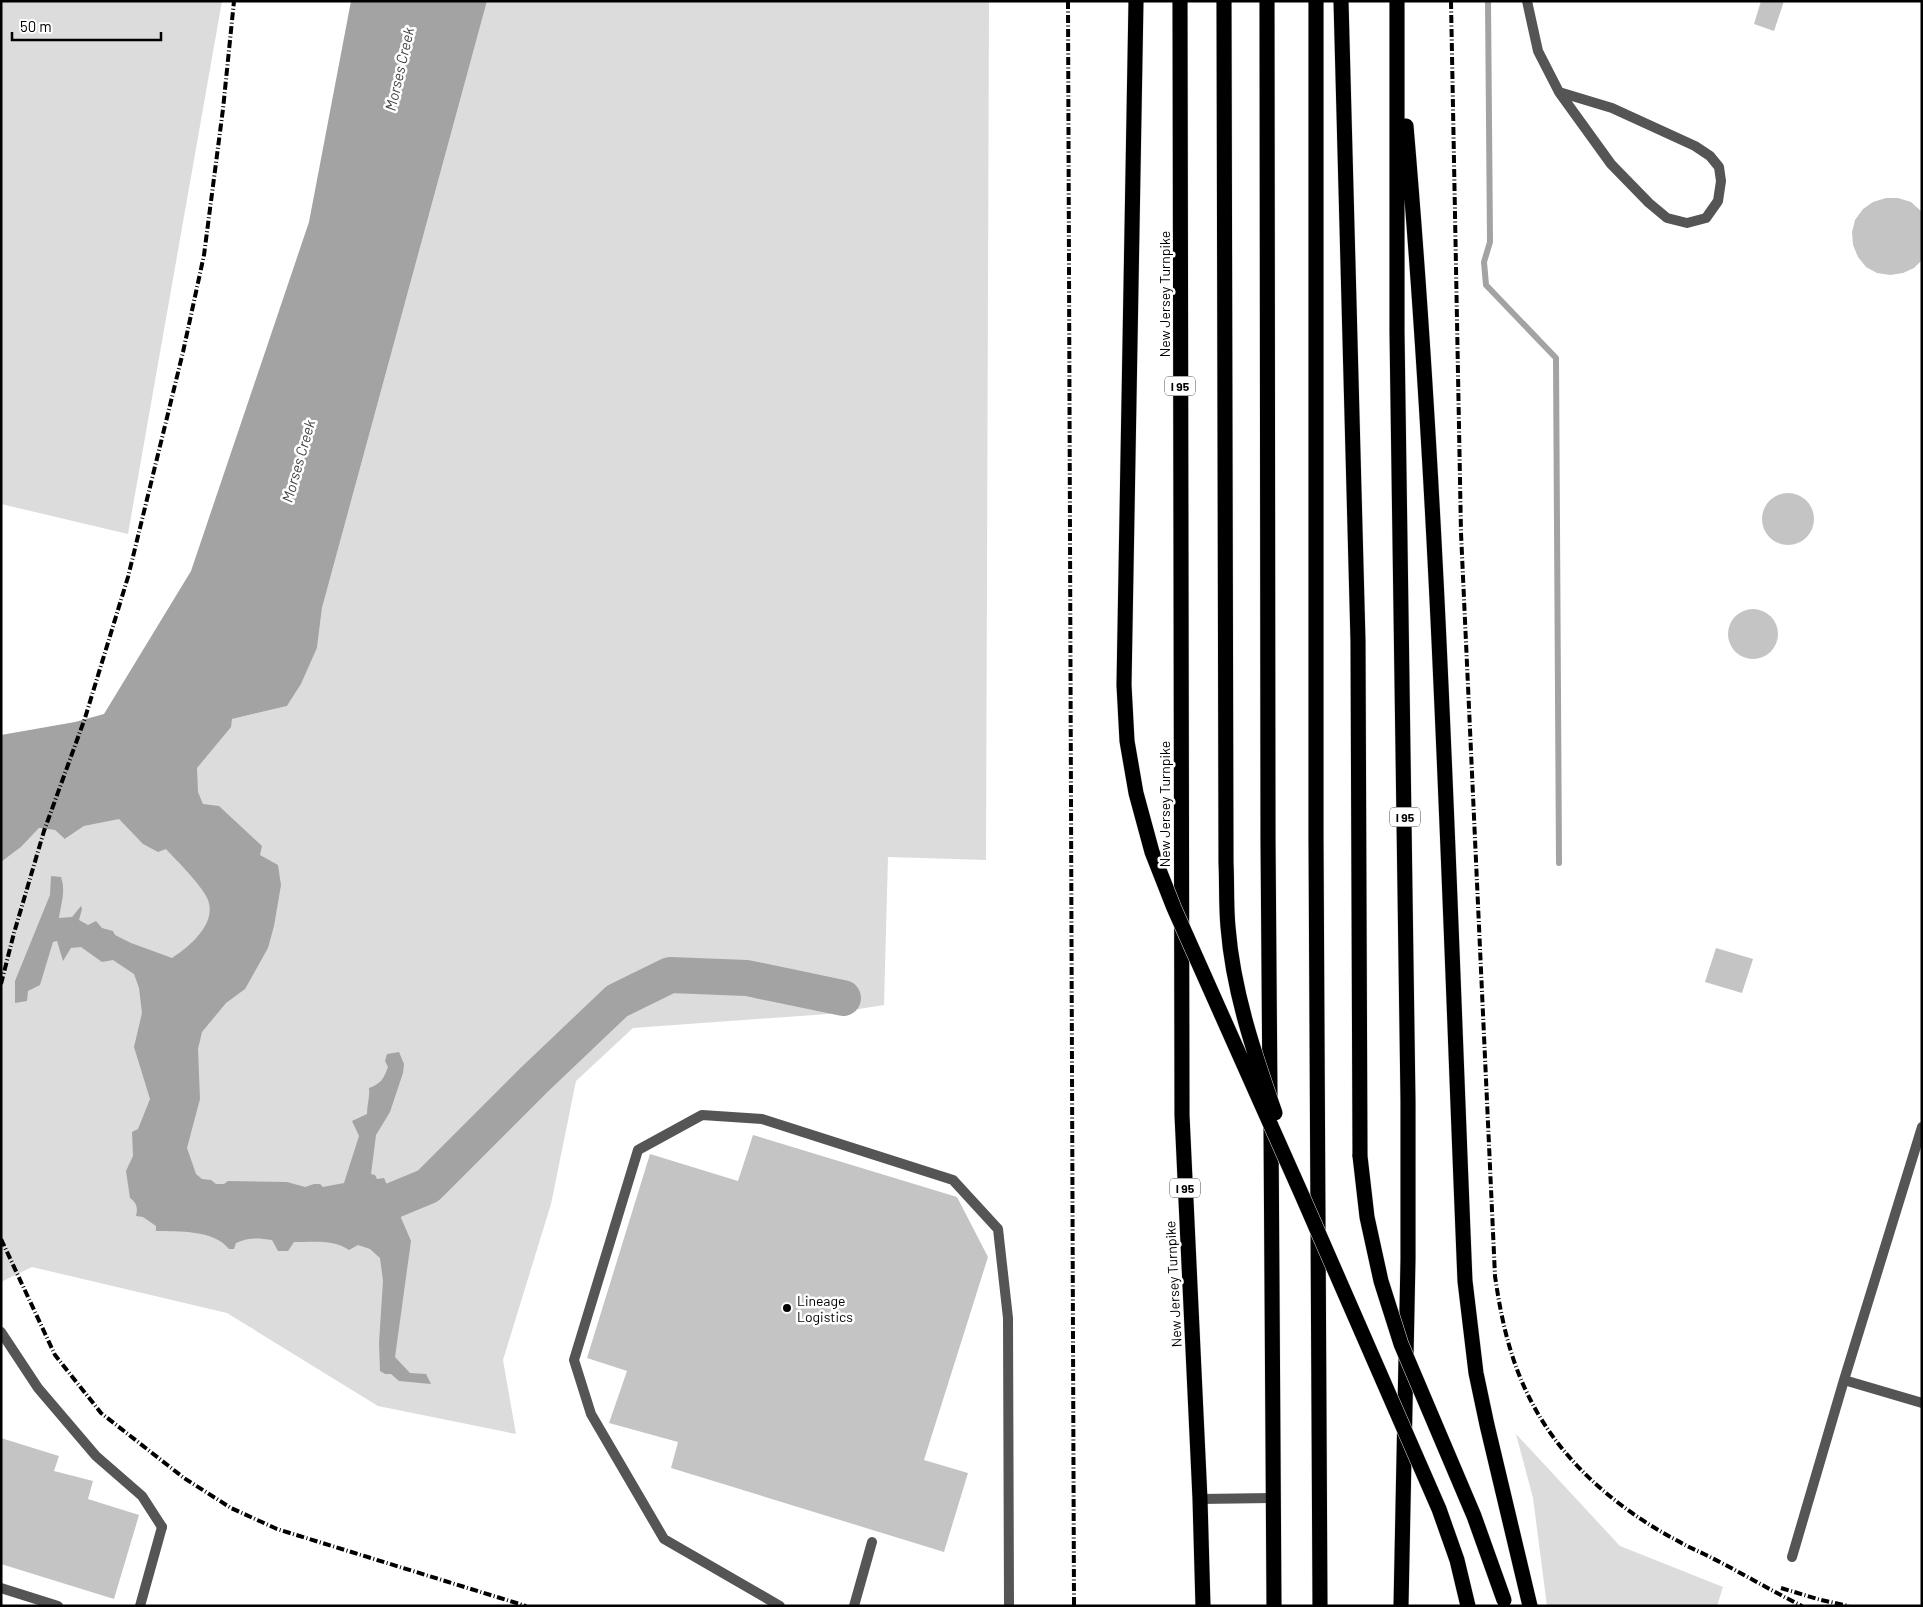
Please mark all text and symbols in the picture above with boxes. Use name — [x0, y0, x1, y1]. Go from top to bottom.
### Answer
scale bar — [12, 10, 161, 42]
text: 50 m — [20, 17, 52, 35]
water label: Morses Creek — [381, 25, 417, 112]
street label: New Jersey Turnpike — [1156, 231, 1173, 357]
road number: I 95 — [1165, 376, 1195, 396]
water label: Morses Creek — [278, 417, 319, 504]
street label: New Jersey Turnpike — [1156, 741, 1173, 867]
road number: I 95 — [1390, 808, 1420, 826]
road number: I 95 — [1170, 1178, 1200, 1198]
street label: New Jersey Turnpike — [1161, 1220, 1185, 1348]
place label: Lineage Logistics — [797, 1292, 853, 1325]
marker: Lineage Logistics — [781, 1302, 793, 1314]

